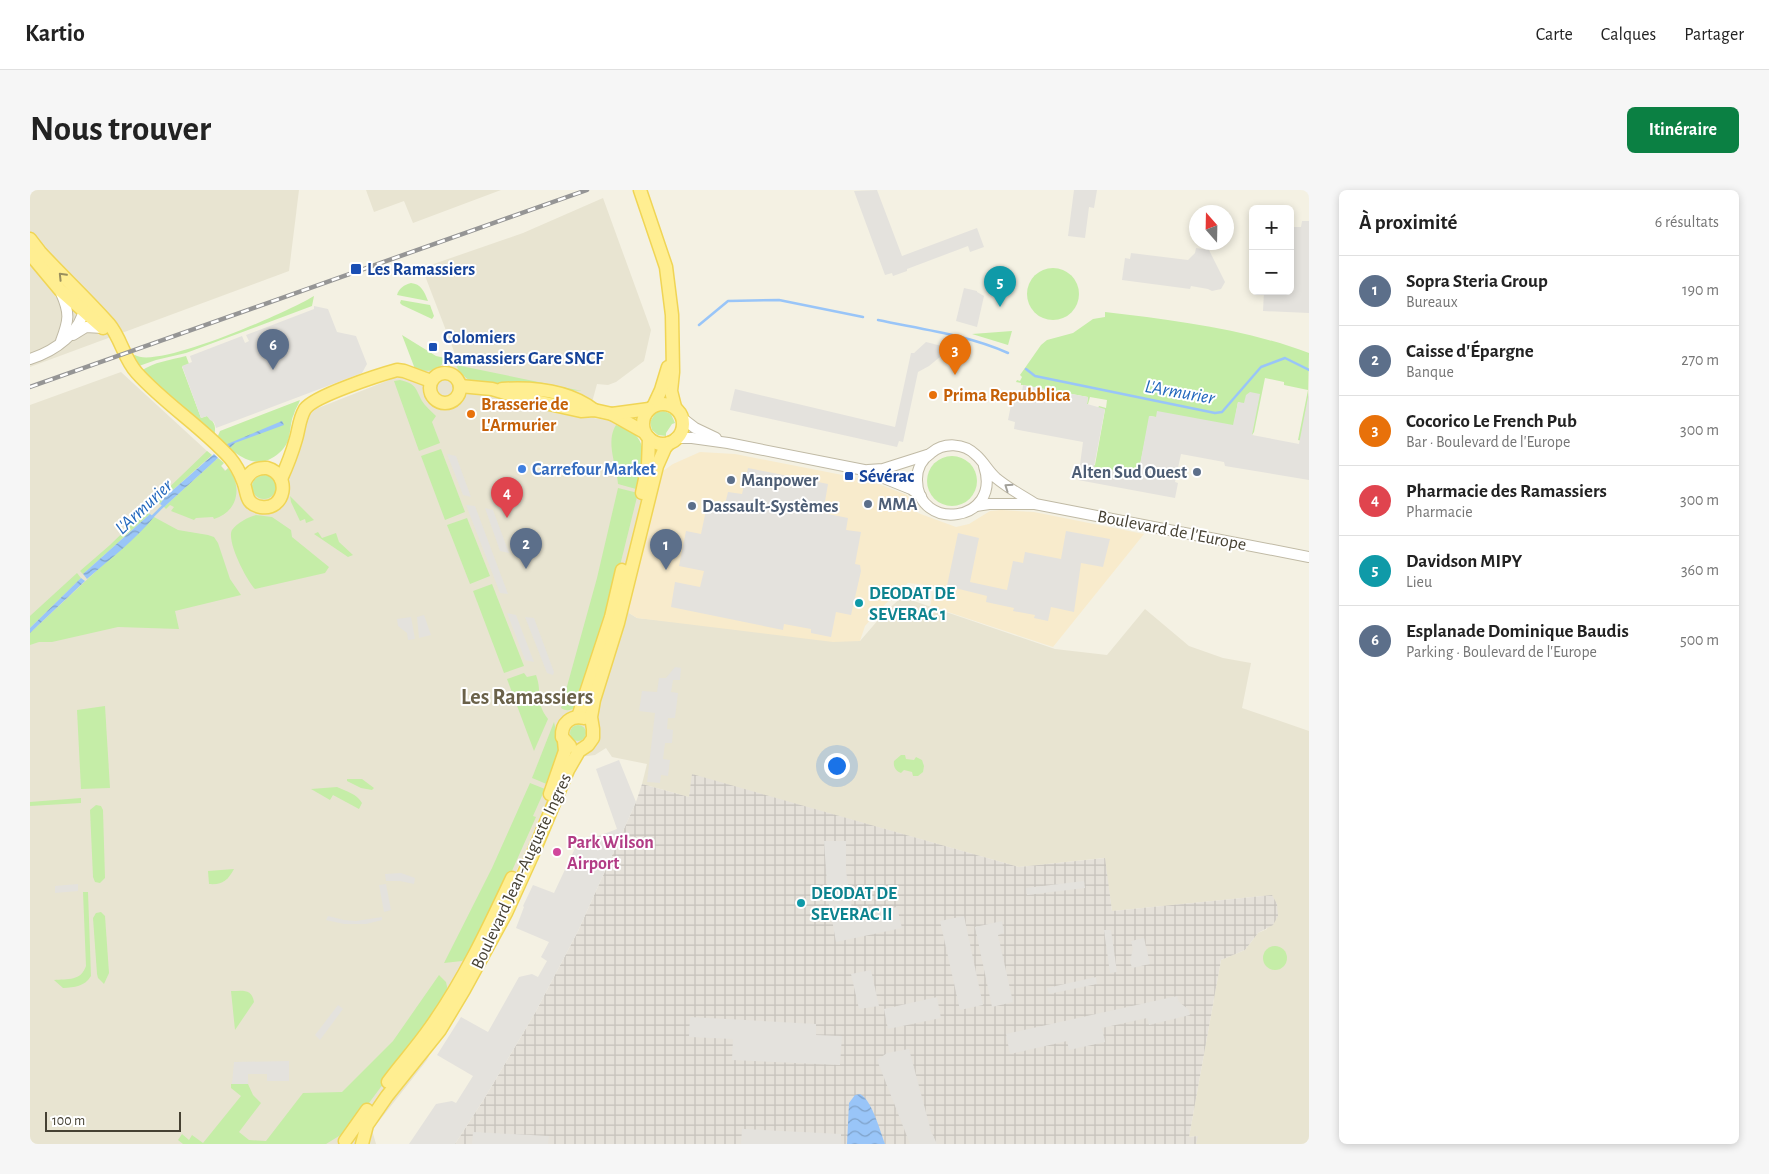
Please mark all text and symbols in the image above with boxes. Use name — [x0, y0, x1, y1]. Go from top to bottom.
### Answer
text: Kartio — [25, 22, 85, 46]
text: Carte — [1536, 26, 1573, 44]
text: Calques — [1601, 26, 1656, 44]
text: Partager — [1684, 26, 1744, 44]
button: Itinéraire — [1627, 107, 1739, 153]
text: Nous trouver — [30, 112, 211, 147]
north arrow — [1189, 205, 1234, 250]
map controls — [1249, 205, 1294, 295]
button: + — [1249, 205, 1294, 250]
text: À proximité — [1359, 212, 1457, 233]
text: 6 résultats — [1655, 214, 1719, 230]
button: − — [1249, 250, 1294, 295]
place label: Les Ramassiers — [367, 261, 475, 279]
marker: Les Ramassiers — [349, 262, 363, 276]
pin: 5 — [984, 266, 1016, 307]
one-way arrow — [59, 272, 68, 281]
text: Sopra Steria Group — [1406, 272, 1548, 291]
text: 1 — [1372, 282, 1378, 298]
text: 190 m — [1682, 282, 1719, 298]
text: Bureaux — [1406, 294, 1458, 310]
pin: 6 — [257, 329, 289, 370]
place label: Colomiers Ramassiers Gare SNCF — [443, 329, 604, 368]
pin: 3 — [939, 334, 971, 375]
marker: Colomiers Ramassiers Gare SNCF — [427, 341, 439, 353]
text: Caisse d'Épargne — [1406, 342, 1534, 361]
text: 2 — [1371, 352, 1379, 368]
text: 270 m — [1681, 352, 1719, 368]
text: Banque — [1406, 364, 1454, 380]
water label: L'Armurier — [1143, 377, 1217, 408]
place label: Prima Repubblica — [943, 387, 1071, 405]
marker: Prima Repubblica — [927, 389, 939, 401]
place label: Brasserie de L'Armurier — [481, 396, 569, 435]
marker: Brasserie de L'Armurier — [465, 408, 477, 420]
text: Cocorico Le French Pub — [1406, 412, 1577, 431]
text: 3 — [1372, 422, 1378, 438]
text: 300 m — [1680, 422, 1719, 438]
text: Bar · Boulevard de l'Europe — [1406, 434, 1570, 450]
place label: Carrefour Market — [532, 461, 656, 479]
marker: Carrefour Market — [516, 463, 528, 475]
place label: Alten Sud Ouest — [1072, 464, 1187, 482]
marker: Alten Sud Ouest — [1191, 466, 1203, 478]
place label: Sévérac — [859, 468, 914, 486]
marker: Sévérac — [843, 470, 855, 482]
place label: Manpower — [741, 472, 819, 490]
marker: Manpower — [725, 474, 737, 486]
water label: L'Armurier — [112, 476, 177, 538]
pin: 4 — [491, 477, 523, 518]
text: Pharmacie des Ramassiers — [1406, 482, 1607, 501]
one-way arrow — [1004, 484, 1014, 493]
text: 4 — [1371, 492, 1379, 508]
text: 300 m — [1680, 492, 1719, 508]
place label: MMA — [878, 496, 918, 514]
place label: Dassault-Systèmes — [702, 498, 838, 516]
marker: MMA — [862, 498, 874, 510]
marker: Dassault-Systèmes — [686, 500, 698, 512]
text: Pharmacie — [1406, 504, 1473, 520]
street label: Boulevard de l'Europe — [1096, 508, 1248, 554]
pin: 2 — [510, 528, 542, 569]
pin: 1 — [650, 529, 682, 570]
text: Davidson MIPY — [1406, 552, 1522, 571]
text: 5 — [1372, 562, 1378, 578]
text: 360 m — [1681, 562, 1719, 578]
text: Lieu — [1406, 574, 1432, 590]
place label: DEODAT DE SEVERAC 1 — [869, 585, 955, 624]
marker: DEODAT DE SEVERAC 1 — [853, 597, 865, 609]
text: Esplanade Dominique Baudis — [1406, 622, 1629, 641]
text: 6 — [1371, 632, 1379, 648]
text: 500 m — [1680, 632, 1719, 648]
text: Parking · Boulevard de l'Europe — [1406, 644, 1597, 660]
district label: Les Ramassiers — [461, 686, 593, 708]
your location — [824, 753, 850, 779]
street label: Boulevard Jean-Auguste Ingres — [469, 771, 575, 972]
place label: Park Wilson Airport — [567, 834, 654, 873]
marker: Park Wilson Airport — [551, 846, 563, 858]
place label: DEODAT DE SEVERAC II — [811, 885, 897, 924]
marker: DEODAT DE SEVERAC II — [795, 897, 807, 909]
scale bar — [45, 1109, 181, 1132]
text: 100 m — [52, 1114, 85, 1128]

